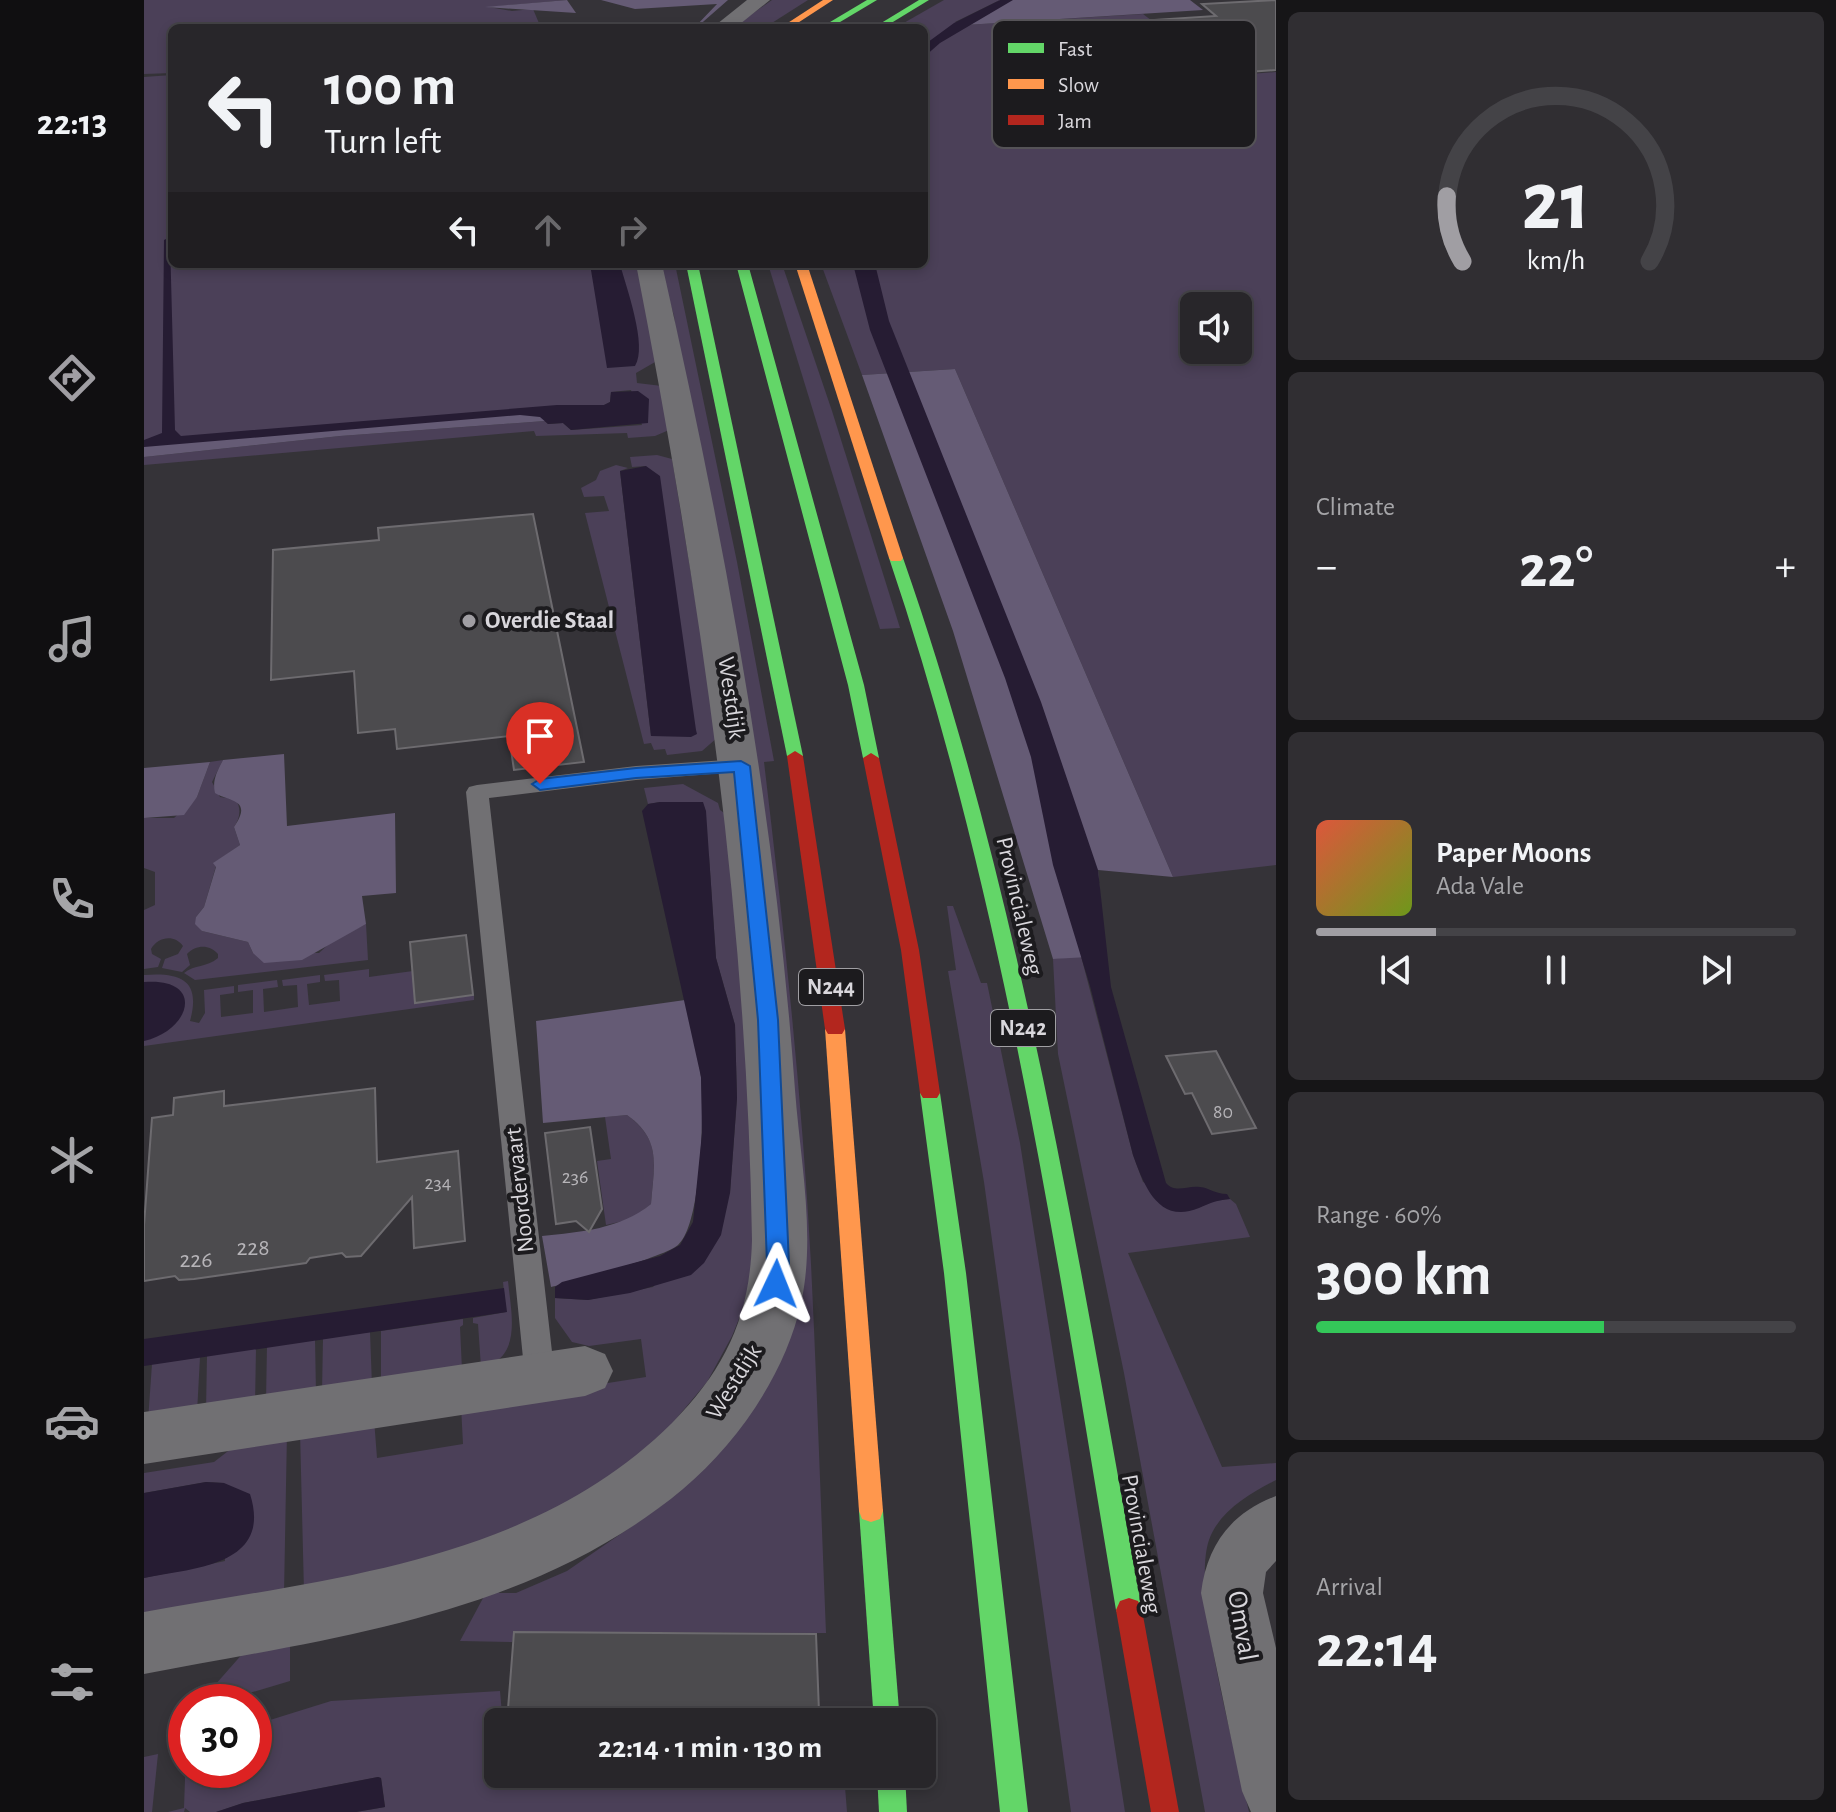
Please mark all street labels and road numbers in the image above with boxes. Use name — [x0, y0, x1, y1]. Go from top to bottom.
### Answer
street label: Westdijk — [713, 655, 749, 741]
street label: Provincialeweg — [991, 835, 1047, 978]
road number: N244 — [799, 969, 863, 1005]
road number: N242 — [991, 1010, 1055, 1046]
street label: Noordervaart — [501, 1126, 538, 1254]
street label: Westdijk — [702, 1340, 766, 1424]
street label: Provincialeweg — [1117, 1472, 1165, 1616]
street label: Omval — [1222, 1589, 1262, 1663]

